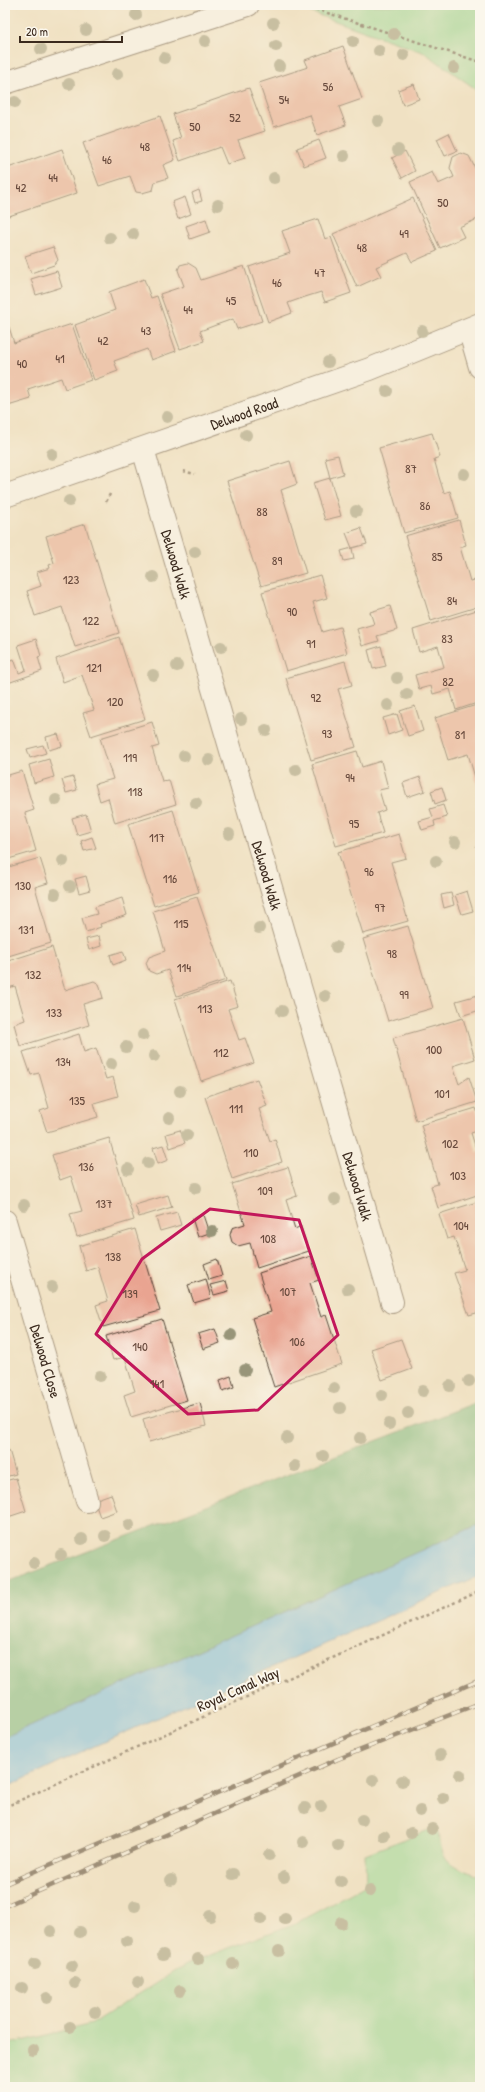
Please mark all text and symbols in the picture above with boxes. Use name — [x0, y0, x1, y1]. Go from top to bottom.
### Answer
scale bar — [20, 18, 122, 44]
text: 20 m — [26, 23, 48, 40]
house number: 56 — [323, 77, 333, 95]
house number: 54 — [279, 90, 289, 108]
house number: 52 — [229, 108, 241, 126]
house number: 50 — [189, 117, 201, 135]
house number: 48 — [140, 137, 151, 155]
house number: 46 — [102, 150, 112, 168]
house number: 44 — [48, 168, 58, 186]
house number: 42 — [16, 178, 26, 196]
house number: 50 — [437, 193, 449, 211]
house number: 49 — [399, 224, 409, 242]
house number: 48 — [357, 238, 368, 256]
house number: 47 — [314, 263, 326, 281]
house number: 46 — [272, 273, 282, 291]
house number: 45 — [226, 291, 237, 309]
house number: 44 — [183, 300, 193, 318]
house number: 43 — [141, 321, 152, 339]
house number: 42 — [98, 331, 108, 349]
house number: 41 — [55, 349, 65, 367]
house number: 40 — [17, 354, 28, 372]
street label: Delwood Road — [207, 391, 281, 434]
house number: 87 — [405, 459, 417, 477]
house number: 86 — [420, 496, 430, 514]
house number: 88 — [256, 502, 268, 520]
street label: Delwood Walk — [157, 527, 197, 601]
house number: 85 — [431, 547, 443, 565]
house number: 89 — [272, 551, 282, 569]
house number: 123 — [63, 570, 79, 588]
house number: 84 — [447, 591, 457, 609]
house number: 90 — [287, 602, 297, 620]
house number: 122 — [83, 611, 99, 629]
house number: 83 — [441, 629, 453, 647]
house number: 91 — [306, 634, 316, 652]
house number: 121 — [86, 658, 102, 676]
house number: 82 — [442, 672, 454, 690]
house number: 92 — [311, 688, 321, 706]
house number: 120 — [107, 692, 123, 710]
house number: 93 — [322, 724, 332, 742]
house number: 81 — [455, 725, 465, 743]
house number: 119 — [123, 748, 137, 766]
house number: 94 — [345, 768, 355, 786]
house number: 118 — [127, 782, 143, 800]
house number: 95 — [349, 814, 360, 832]
house number: 117 — [149, 828, 165, 846]
street label: Delwood Walk — [247, 838, 287, 912]
house number: 96 — [364, 862, 374, 880]
house number: 116 — [163, 869, 177, 887]
house number: 130 — [15, 876, 31, 894]
house number: 97 — [374, 898, 386, 916]
house number: 115 — [174, 914, 189, 932]
house number: 131 — [18, 920, 34, 938]
house number: 98 — [387, 944, 398, 962]
house number: 114 — [177, 958, 191, 976]
house number: 132 — [25, 965, 41, 983]
house number: 99 — [399, 985, 409, 1003]
house number: 113 — [197, 999, 213, 1017]
house number: 133 — [46, 1003, 62, 1021]
house number: 100 — [426, 1040, 442, 1058]
house number: 112 — [213, 1043, 229, 1061]
house number: 134 — [55, 1052, 71, 1070]
house number: 101 — [434, 1084, 450, 1102]
house number: 135 — [69, 1091, 86, 1109]
house number: 111 — [229, 1099, 243, 1117]
house number: 102 — [442, 1134, 458, 1152]
house number: 110 — [243, 1143, 259, 1161]
street label: Delwood Walk — [338, 1149, 378, 1223]
house number: 136 — [78, 1157, 94, 1175]
house number: 103 — [450, 1166, 466, 1184]
house number: 109 — [257, 1181, 273, 1199]
house number: 137 — [96, 1194, 112, 1212]
house number: 104 — [453, 1216, 469, 1234]
house number: 108 — [260, 1229, 276, 1247]
house number: 138 — [105, 1247, 121, 1265]
house number: 107 — [280, 1282, 296, 1300]
house number: 139 — [122, 1284, 138, 1302]
street label: Delwood Close — [25, 1322, 67, 1400]
house number: 106 — [289, 1332, 305, 1350]
house number: 140 — [132, 1337, 148, 1355]
house number: 141 — [150, 1374, 164, 1392]
street label: Royal Canal Way — [193, 1661, 283, 1717]

